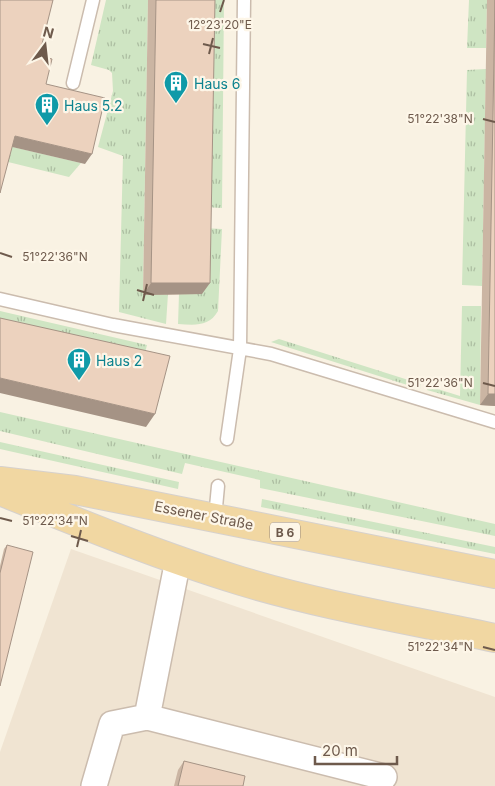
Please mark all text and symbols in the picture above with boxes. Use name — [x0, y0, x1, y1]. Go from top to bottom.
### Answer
text: 12°23'20"E — [188, 17, 252, 32]
north arrow — [20, 20, 70, 70]
text: N — [41, 22, 56, 42]
building icon: Haus 6 — [163, 70, 189, 104]
place label: Haus 6 — [194, 75, 241, 92]
building icon: Haus 5.2 — [34, 92, 60, 126]
place label: Haus 5.2 — [64, 97, 123, 114]
text: 51°22'38"N — [407, 111, 473, 126]
text: 51°22'36"N — [22, 249, 88, 264]
building icon: Haus 2 — [66, 347, 92, 381]
place label: Haus 2 — [96, 352, 142, 369]
text: 51°22'36"N — [407, 375, 473, 390]
street label: Essener Straße — [153, 497, 255, 533]
text: 51°22'34"N — [22, 513, 88, 528]
road number: B 6 — [270, 522, 300, 542]
text: 51°22'34"N — [407, 639, 473, 654]
scale bar — [315, 734, 398, 766]
text: 20 m — [322, 741, 358, 760]

